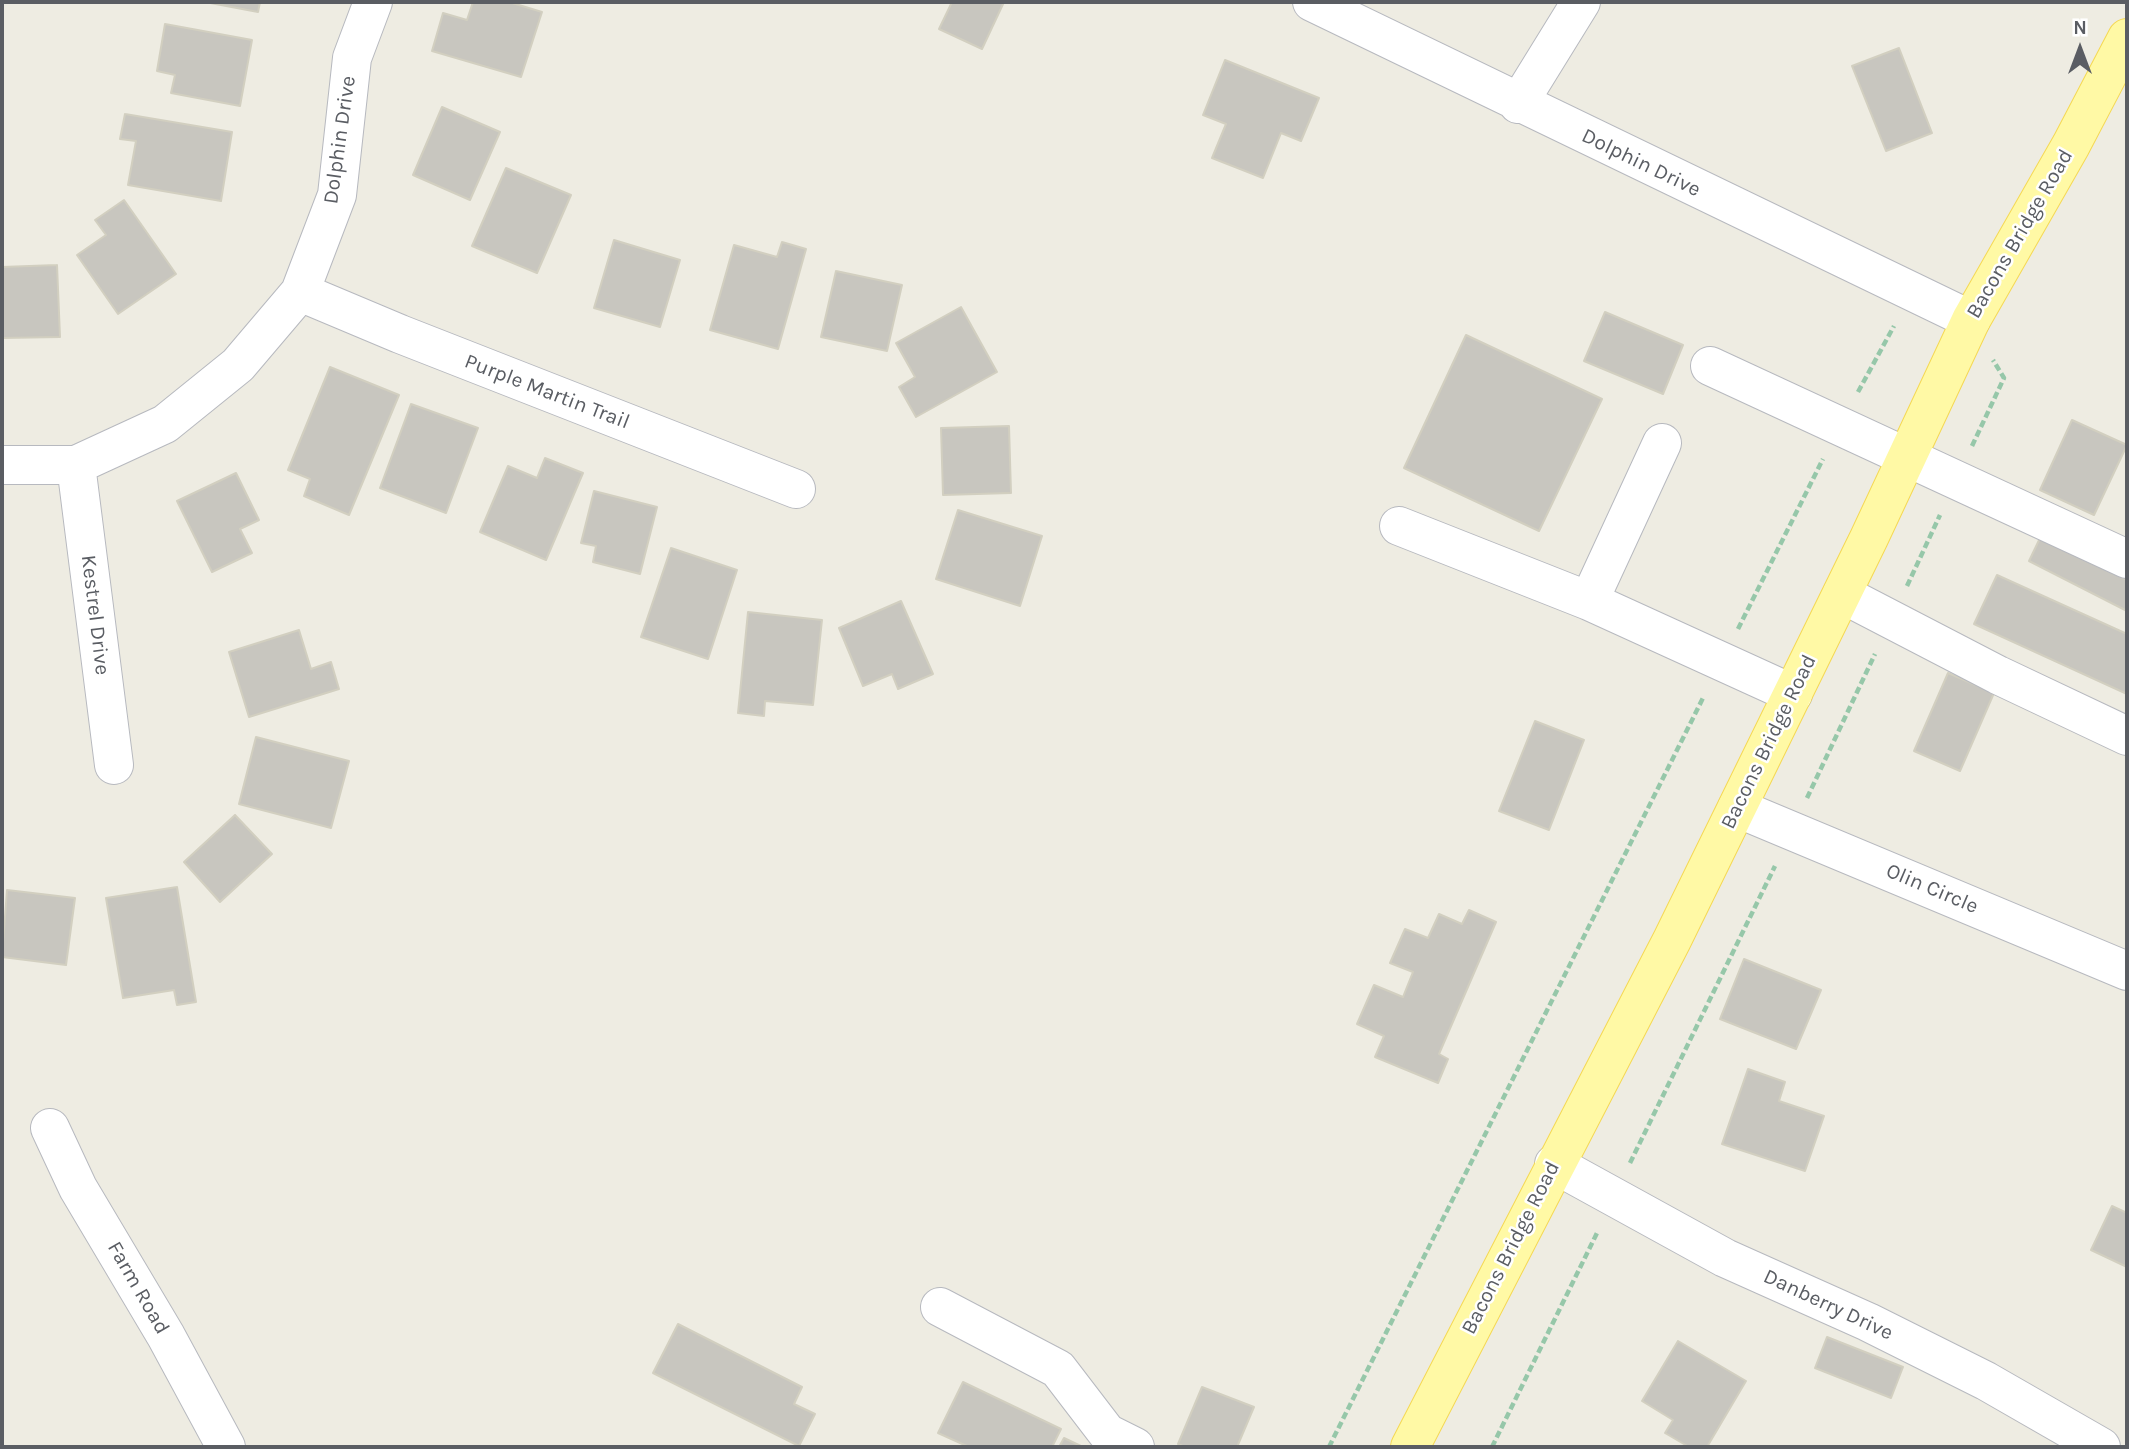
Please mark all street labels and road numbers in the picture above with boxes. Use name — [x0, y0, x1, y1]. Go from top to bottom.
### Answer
street label: Dolphin Drive — [319, 74, 361, 206]
street label: Dolphin Drive — [1577, 123, 1705, 203]
street label: Bacons Bridge Road — [1961, 145, 2079, 323]
street label: Purple Martin Trail — [461, 349, 633, 435]
street label: Kestrel Drive — [75, 554, 115, 676]
street label: Bacons Bridge Road — [1716, 651, 1822, 833]
street label: Olin Circle — [1882, 858, 1982, 920]
street label: Bacons Bridge Road — [1456, 1157, 1566, 1339]
street label: Farm Road — [101, 1237, 175, 1339]
street label: Danberry Drive — [1759, 1264, 1897, 1346]

